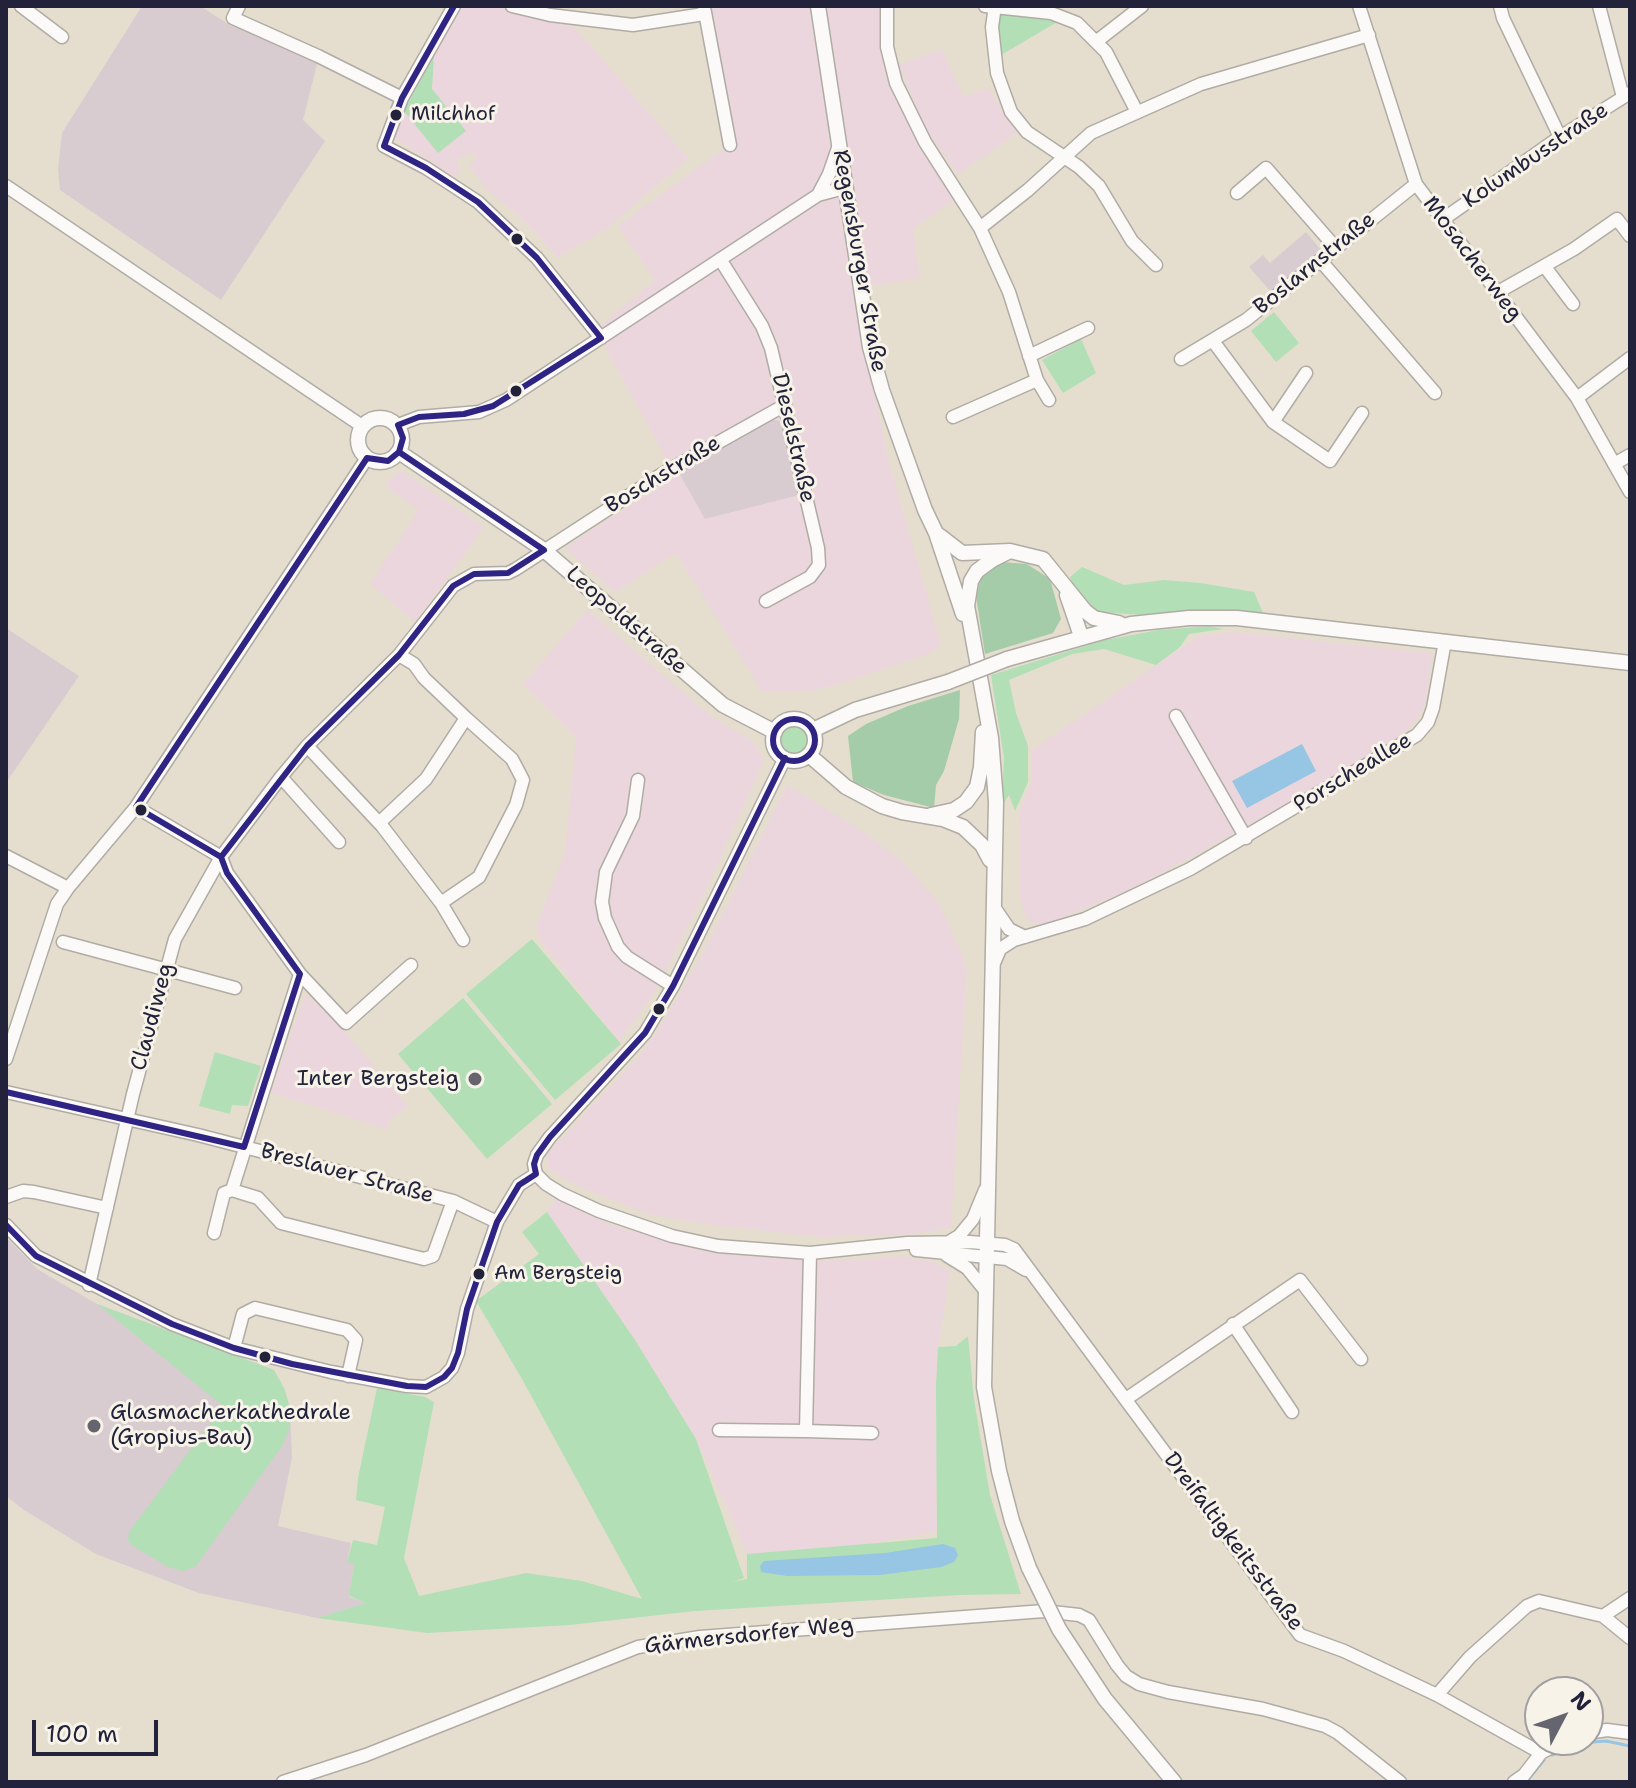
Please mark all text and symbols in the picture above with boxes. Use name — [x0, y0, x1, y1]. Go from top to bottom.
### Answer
street label: Kolumbusstraße — [1458, 98, 1614, 214]
place label: Milchhof — [411, 103, 495, 127]
marker: Milchhof — [388, 107, 404, 123]
street label: Regensburger Straße — [826, 148, 892, 374]
street label: Mosacherweg — [1417, 192, 1527, 326]
street label: Boslarnstraße — [1249, 207, 1381, 321]
unlabelled marker — [509, 231, 525, 247]
street label: Dieselstraße — [765, 371, 821, 505]
unlabelled marker — [508, 383, 524, 399]
street label: Boschstraße — [601, 430, 725, 520]
street label: Leopoldstraße — [560, 561, 692, 681]
street label: Porscheallee — [1289, 727, 1417, 819]
unlabelled marker — [133, 802, 149, 818]
street label: Claudiweg — [126, 960, 180, 1074]
unlabelled marker — [651, 1001, 667, 1017]
place label: Inter Bergsteig — [297, 1066, 459, 1092]
marker: Inter Bergsteig — [466, 1070, 484, 1088]
street label: Breslauer Straße — [258, 1138, 436, 1210]
place label: Am Bergsteig — [494, 1262, 622, 1286]
marker: Am Bergsteig — [471, 1266, 487, 1282]
unlabelled marker — [257, 1349, 273, 1365]
place label: Glasmacherkathedrale (Gropius-Bau) — [110, 1400, 351, 1452]
marker: Glasmacherkathedrale (Gropius-Bau) — [85, 1417, 103, 1435]
street label: Dreifaltigkeitsstraße — [1157, 1448, 1309, 1636]
street label: Gärmersdorfer Weg — [643, 1612, 855, 1660]
north arrow — [1524, 1676, 1604, 1756]
text: N — [1564, 1685, 1598, 1717]
scale bar — [36, 1704, 162, 1754]
text: 100 m — [46, 1718, 118, 1750]

